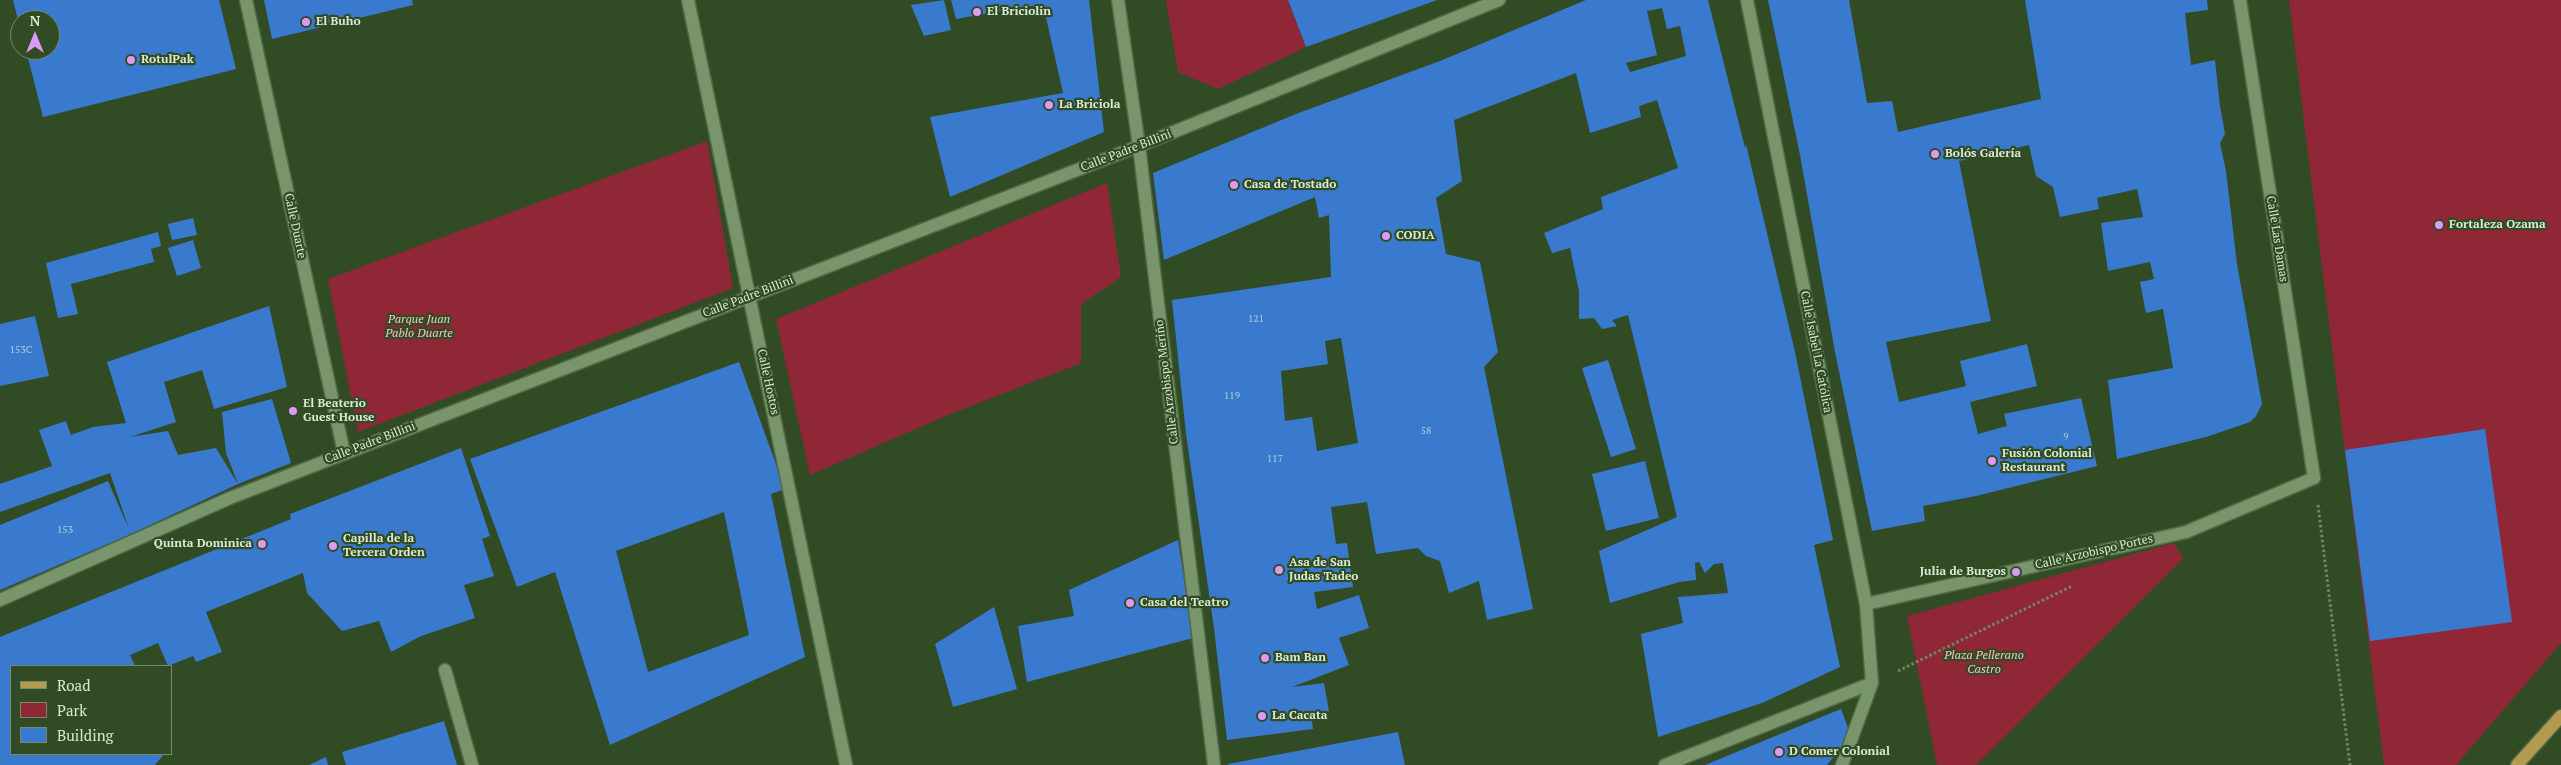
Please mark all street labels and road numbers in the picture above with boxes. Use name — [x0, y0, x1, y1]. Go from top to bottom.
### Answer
street label: Calle Padre Billini — [1079, 127, 1173, 175]
street label: Calle Duarte — [281, 192, 309, 260]
street label: Calle Las Damas — [2263, 195, 2291, 283]
street label: Calle Padre Billini — [701, 273, 795, 321]
street label: Calle Isabel La Católica — [1797, 290, 1835, 414]
street label: Calle Arzobispo Meriño — [1152, 319, 1182, 445]
street label: Calle Hostos — [754, 348, 782, 416]
street label: Calle Padre Billini — [323, 419, 417, 467]
street label: Calle Arzobispo Portes — [2034, 531, 2154, 573]

